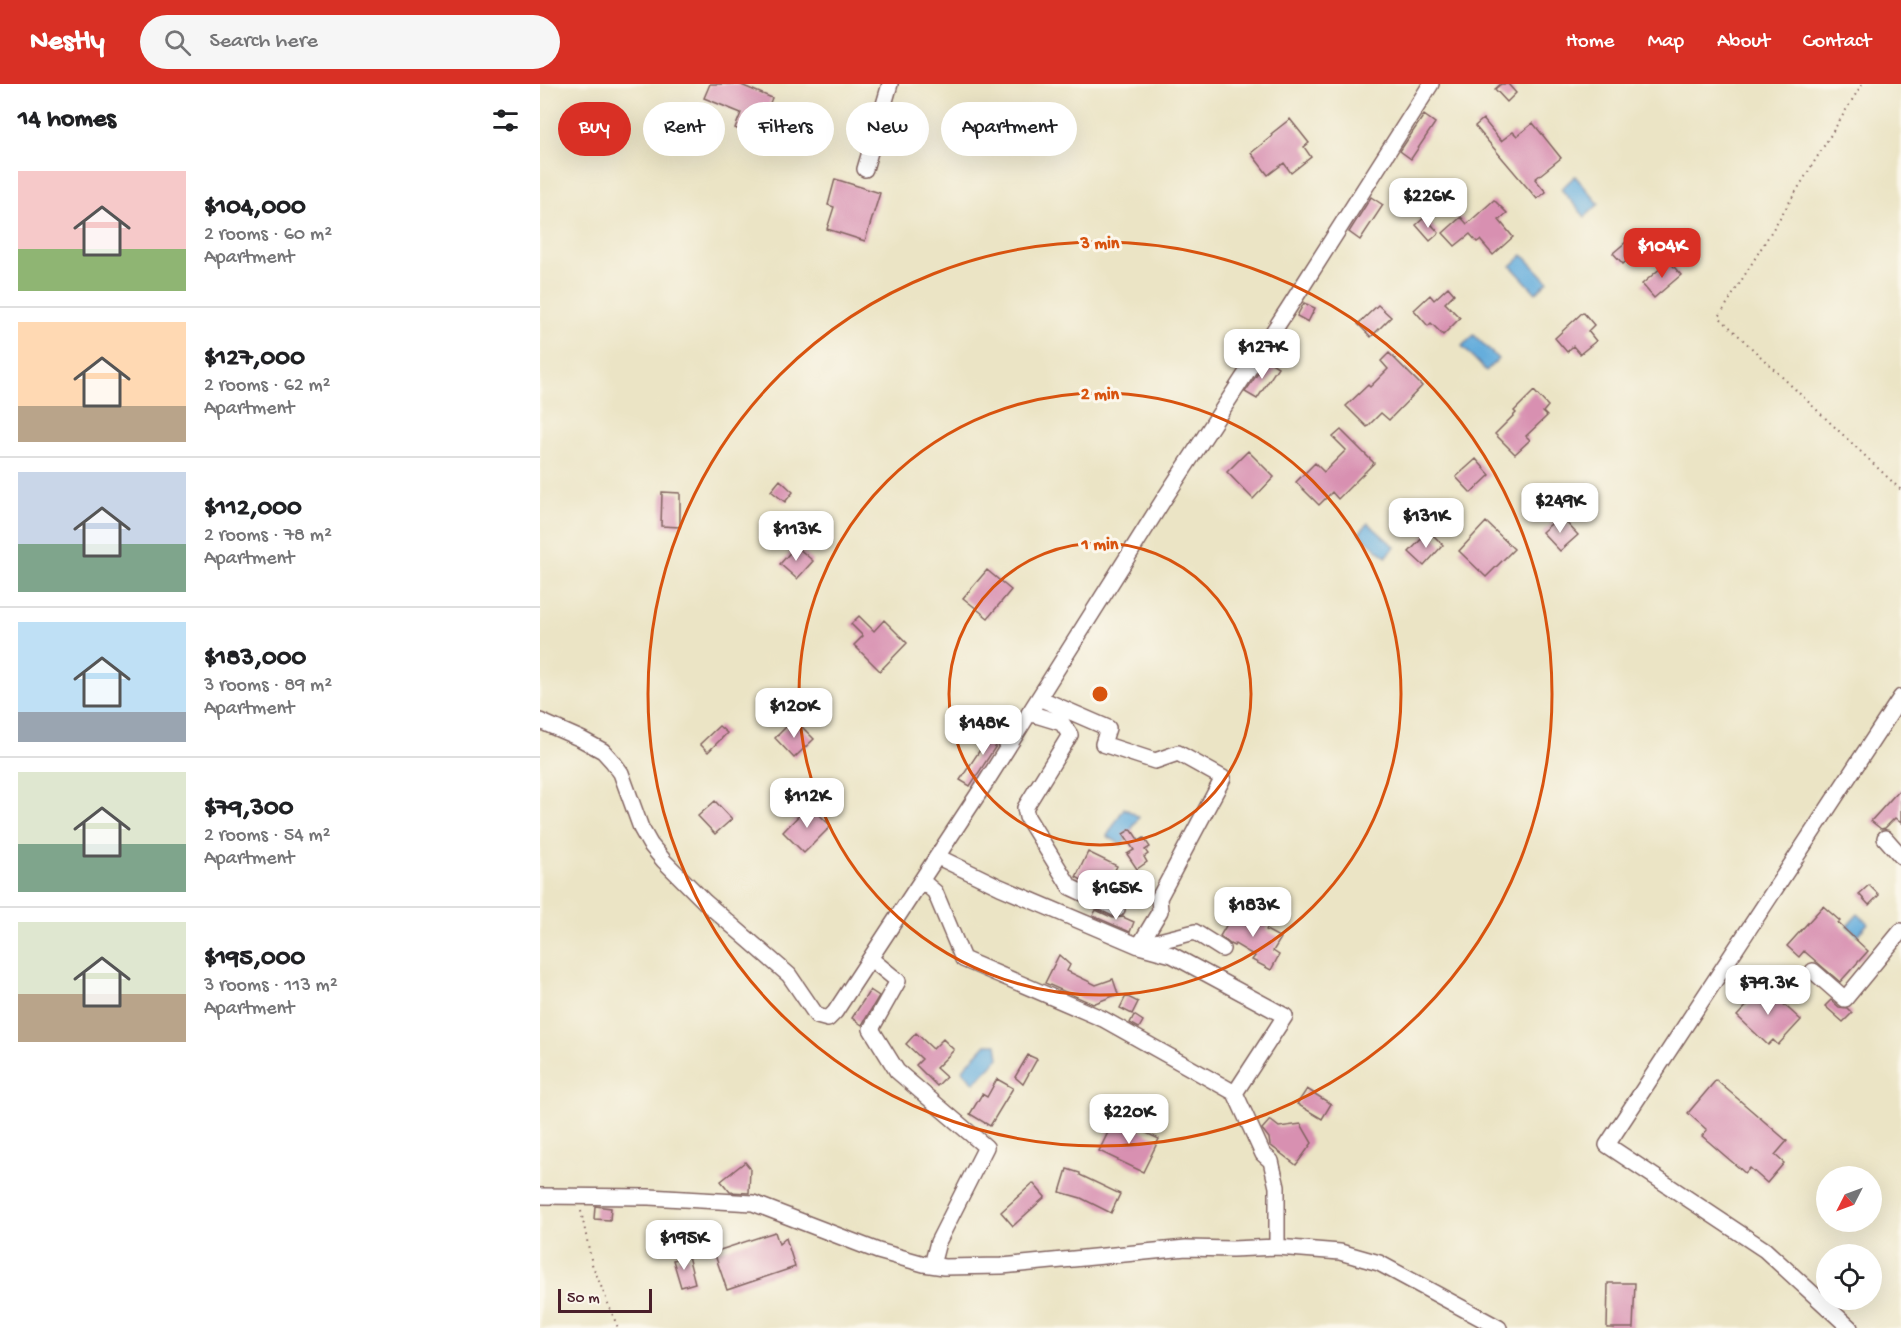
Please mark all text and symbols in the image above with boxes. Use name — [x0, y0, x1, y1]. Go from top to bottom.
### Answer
search box — [140, 15, 560, 69]
text: Nestly — [30, 26, 104, 59]
icon: search — [161, 26, 194, 59]
text: Search here — [209, 29, 318, 55]
text: Home — [1566, 30, 1614, 55]
text: Map — [1647, 30, 1684, 55]
text: About — [1717, 30, 1770, 55]
text: Contact — [1803, 30, 1871, 55]
chip: Buy — [558, 102, 631, 156]
chip: Rent — [643, 102, 725, 156]
chip: Filters — [737, 102, 834, 156]
chip: New — [846, 102, 929, 156]
chip: Apartment — [941, 102, 1077, 156]
icon: filters — [489, 104, 522, 137]
text: 14 homes — [18, 105, 116, 136]
pin: $226K — [1386, 178, 1470, 229]
text: $226K — [1403, 186, 1453, 209]
text: $104,000 — [204, 193, 306, 224]
icon: home — [66, 195, 138, 267]
text: 2 rooms · 60 m² — [204, 224, 332, 247]
pin: $104K — [1620, 228, 1704, 279]
text: 3 min — [1080, 234, 1120, 255]
text: $104K — [1638, 236, 1686, 259]
text: Apartment — [204, 247, 294, 270]
pin: $127K — [1220, 329, 1304, 380]
text: $127K — [1238, 337, 1286, 360]
text: $127,000 — [204, 344, 305, 375]
icon: home — [66, 346, 138, 418]
text: 2 rooms · 62 m² — [204, 375, 331, 398]
text: 2 min — [1081, 385, 1120, 406]
text: Apartment — [204, 398, 294, 421]
pin: $249K — [1518, 483, 1602, 534]
text: $249K — [1535, 491, 1585, 514]
text: $112,000 — [204, 494, 302, 525]
icon: home — [66, 496, 138, 568]
pin: $131K — [1384, 498, 1468, 549]
text: $131K — [1403, 506, 1449, 529]
pin: $113K — [754, 511, 838, 562]
text: $113K — [773, 519, 819, 542]
text: 2 rooms · 78 m² — [204, 525, 332, 548]
text: 1 min — [1081, 535, 1119, 556]
text: Apartment — [204, 548, 294, 571]
text: $183,000 — [204, 644, 306, 675]
icon: home — [66, 646, 138, 718]
text: 3 rooms · 89 m² — [204, 675, 332, 698]
centre of rings — [1090, 684, 1110, 704]
pin: $120K — [752, 688, 836, 739]
text: $120K — [769, 696, 819, 719]
text: Apartment — [204, 698, 294, 721]
pin: $148K — [941, 705, 1025, 756]
text: $148K — [959, 713, 1007, 736]
pin: $112K — [765, 778, 849, 829]
text: $112K — [784, 786, 830, 809]
text: $79,300 — [204, 794, 293, 825]
icon: home — [66, 796, 138, 868]
text: 2 rooms · 54 m² — [204, 825, 331, 848]
text: Apartment — [204, 848, 294, 871]
pin: $165K — [1074, 870, 1158, 921]
text: $165K — [1092, 878, 1140, 901]
pin: $183K — [1211, 887, 1295, 938]
text: $183K — [1228, 895, 1278, 918]
text: $195,000 — [204, 944, 305, 975]
icon: home — [66, 946, 138, 1018]
pin: $79.3K — [1719, 965, 1817, 1016]
text: $79.3K — [1739, 973, 1797, 996]
text: 3 rooms · 113 m² — [204, 975, 338, 998]
text: Apartment — [204, 998, 294, 1021]
pin: $220K — [1087, 1094, 1171, 1145]
text: $220K — [1104, 1102, 1154, 1125]
north arrow — [1816, 1166, 1882, 1232]
map controls — [1816, 1166, 1882, 1310]
pin: $195K — [642, 1220, 726, 1271]
text: $195K — [660, 1228, 708, 1251]
button: locate — [1816, 1244, 1882, 1310]
scale bar — [558, 1286, 652, 1314]
text: 50 m — [567, 1290, 600, 1309]

